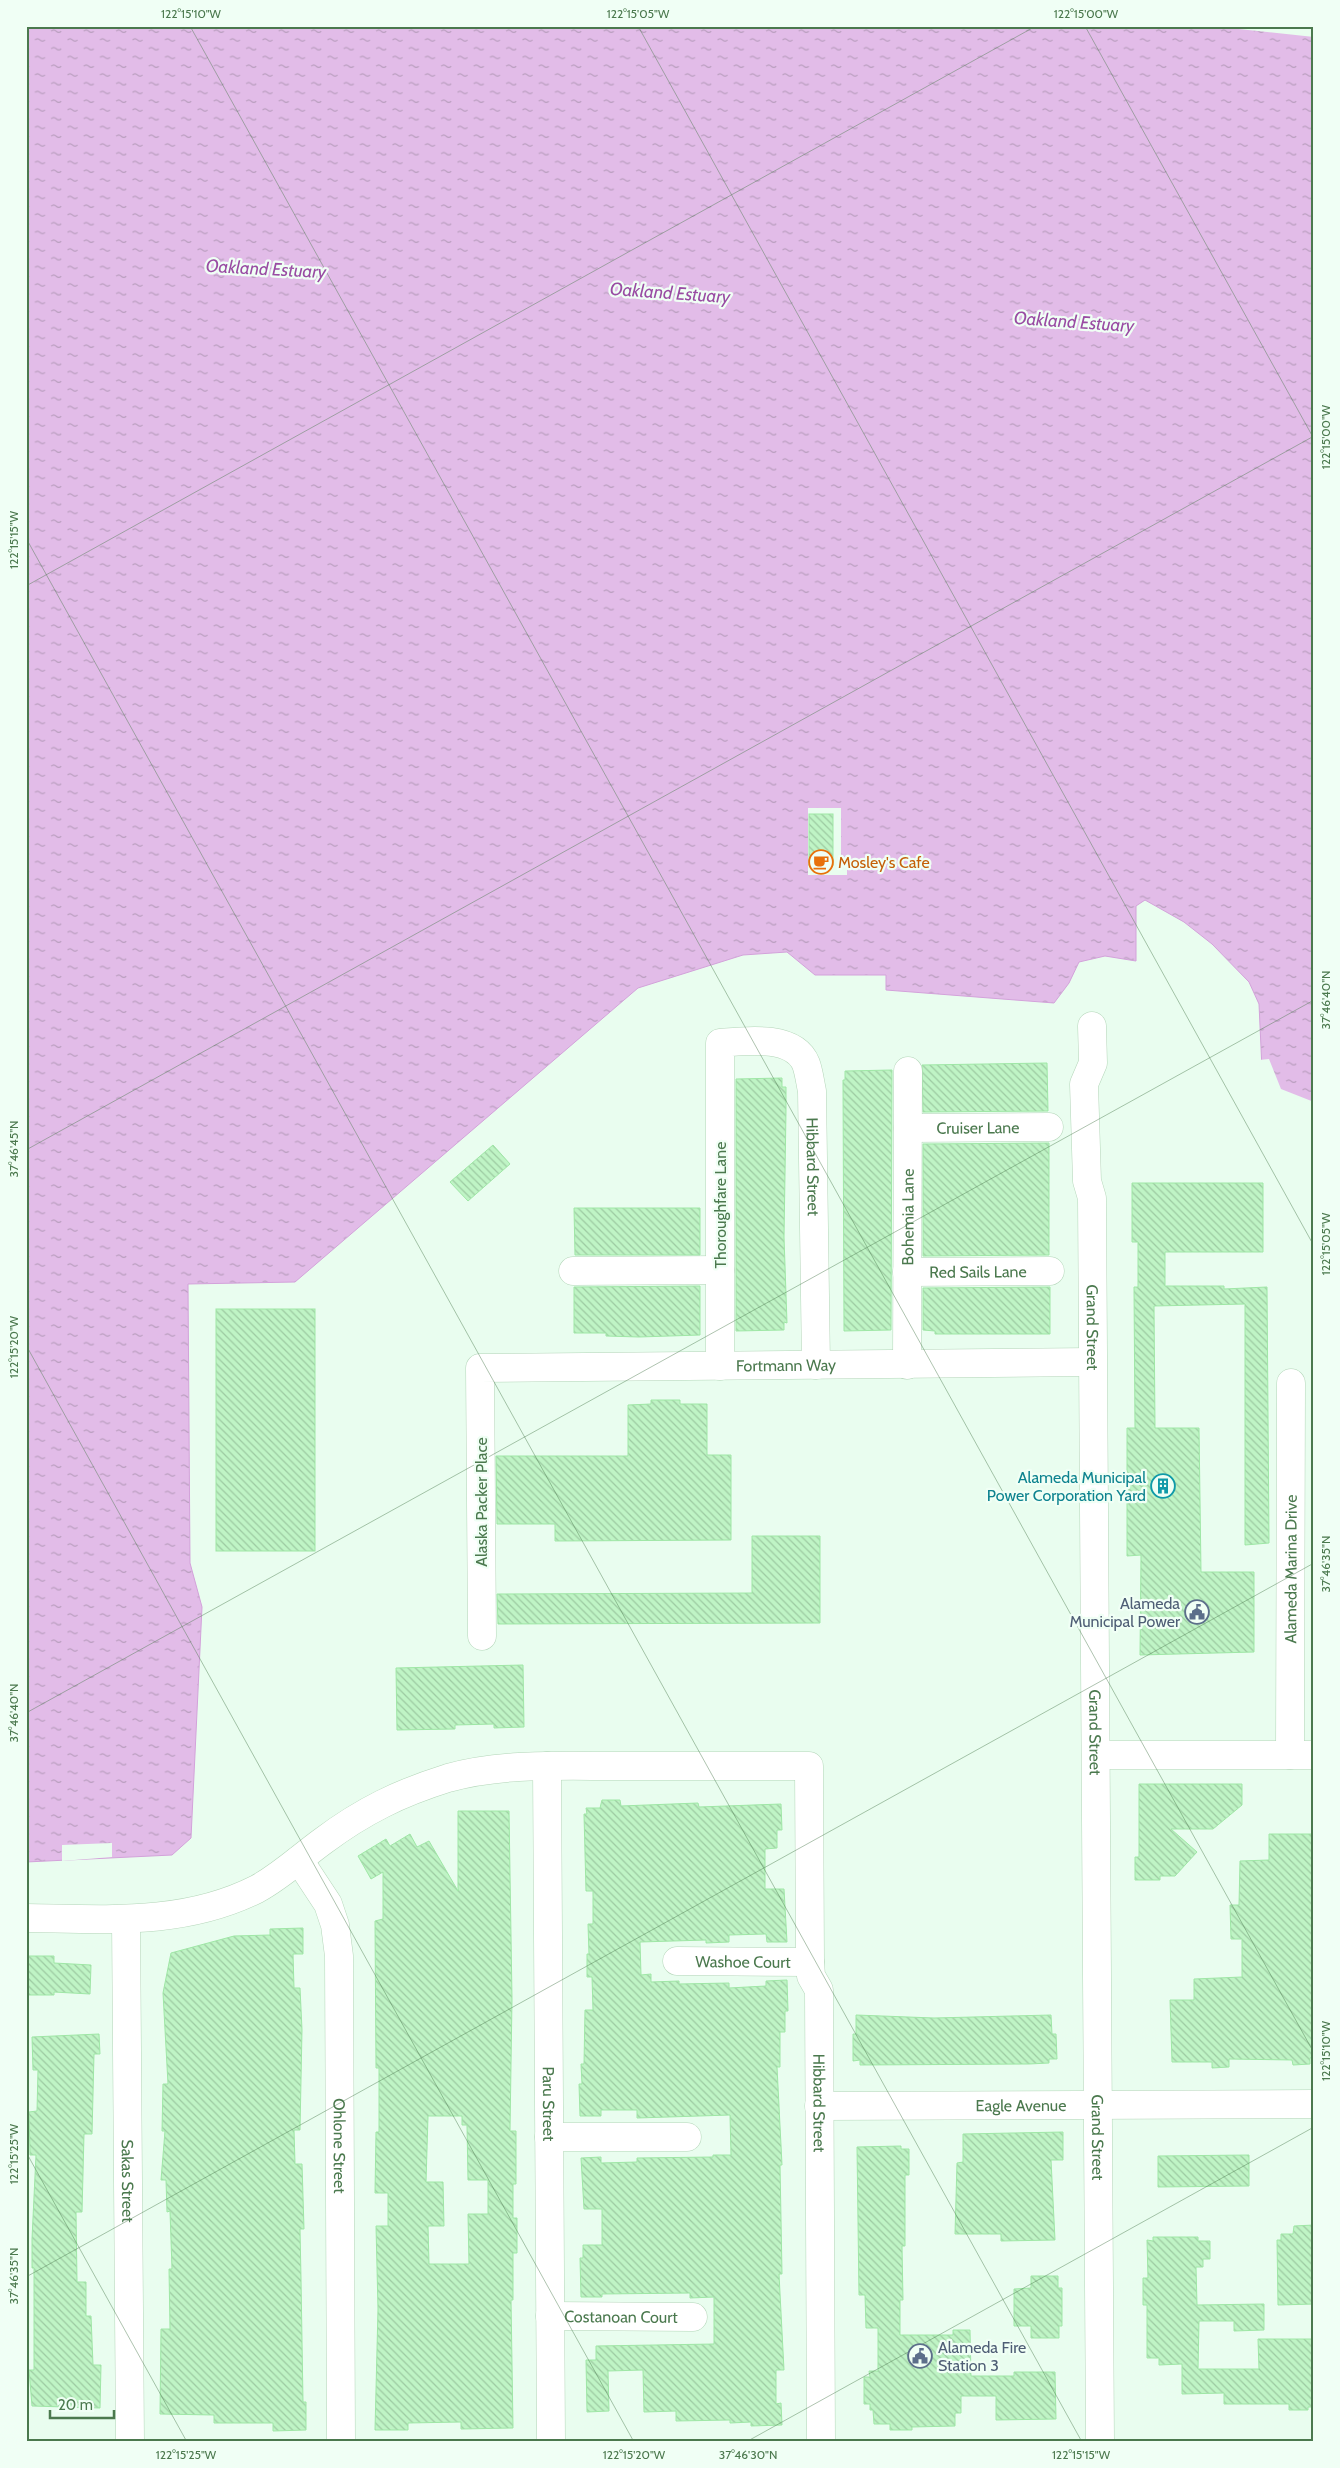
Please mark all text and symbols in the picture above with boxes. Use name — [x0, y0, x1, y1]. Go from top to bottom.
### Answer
text: 122°15'10"W — [161, 6, 222, 21]
text: 122°15'05"W — [607, 6, 670, 21]
text: 122°15'00"W — [1054, 6, 1119, 21]
water label: Oakland Estuary — [205, 255, 327, 283]
water label: Oakland Estuary — [609, 278, 732, 308]
water label: Oakland Estuary — [1013, 307, 1136, 337]
text: 122°15'00"W — [1318, 404, 1333, 469]
text: 122°15'15"W — [6, 510, 21, 569]
cafe icon: Mosley's Cafe — [808, 849, 834, 875]
place label: Mosley's Cafe — [838, 853, 930, 872]
text: 37°46'40"N — [1318, 971, 1333, 1029]
street label: Hibbard Street — [802, 1117, 823, 1217]
street label: Cruiser Lane — [936, 1118, 1020, 1138]
text: 37°46'45"N — [6, 1120, 21, 1178]
street label: Thoroughfare Lane — [711, 1142, 730, 1268]
street label: Bohemia Lane — [898, 1169, 918, 1265]
text: 122°15'05"W — [1318, 1212, 1333, 1275]
street label: Red Sails Lane — [929, 1262, 1027, 1282]
street label: Grand Street — [1083, 1284, 1102, 1371]
text: 122°15'20"W — [6, 1315, 21, 1378]
street label: Fortmann Way — [736, 1356, 836, 1375]
street label: Alaska Packer Place — [472, 1437, 491, 1567]
place label: Alameda Municipal Power Corporation Yard — [987, 1468, 1146, 1505]
building icon: Alameda Municipal Power Corporation Yard — [1150, 1473, 1176, 1499]
street label: Alameda Marina Drive — [1281, 1495, 1301, 1643]
text: 37°46'35"N — [1318, 1536, 1333, 1592]
place label: Alameda Municipal Power — [1069, 1594, 1181, 1631]
public building icon: Alameda Municipal Power — [1184, 1599, 1210, 1625]
text: 37°46'40"N — [6, 1684, 21, 1742]
street label: Grand Street — [1085, 1689, 1105, 1776]
street label: Washoe Court — [695, 1952, 791, 1972]
text: 122°15'10"W — [1318, 2020, 1333, 2081]
street label: Hibbard Street — [809, 2054, 829, 2153]
street label: Paru Street — [539, 2067, 558, 2142]
street label: Grand Street — [1088, 2094, 1107, 2181]
street label: Eagle Avenue — [976, 2096, 1066, 2115]
street label: Ohlone Street — [330, 2098, 349, 2194]
text: 122°15'25"W — [6, 2123, 21, 2184]
street label: Sakas Street — [118, 2139, 137, 2223]
text: 37°46'35"N — [6, 2248, 21, 2304]
street label: Costanoan Court — [564, 2307, 678, 2327]
place label: Alameda Fire Station 3 — [938, 2338, 1026, 2375]
public building icon: Alameda Fire Station 3 — [907, 2343, 933, 2369]
scale bar — [50, 2388, 114, 2420]
text: 20 m — [58, 2396, 93, 2414]
text: 122°15'25"W — [156, 2447, 217, 2462]
text: 122°15'20"W — [603, 2447, 666, 2462]
text: 37°46'30"N — [719, 2447, 777, 2462]
text: 122°15'15"W — [1052, 2447, 1111, 2462]

